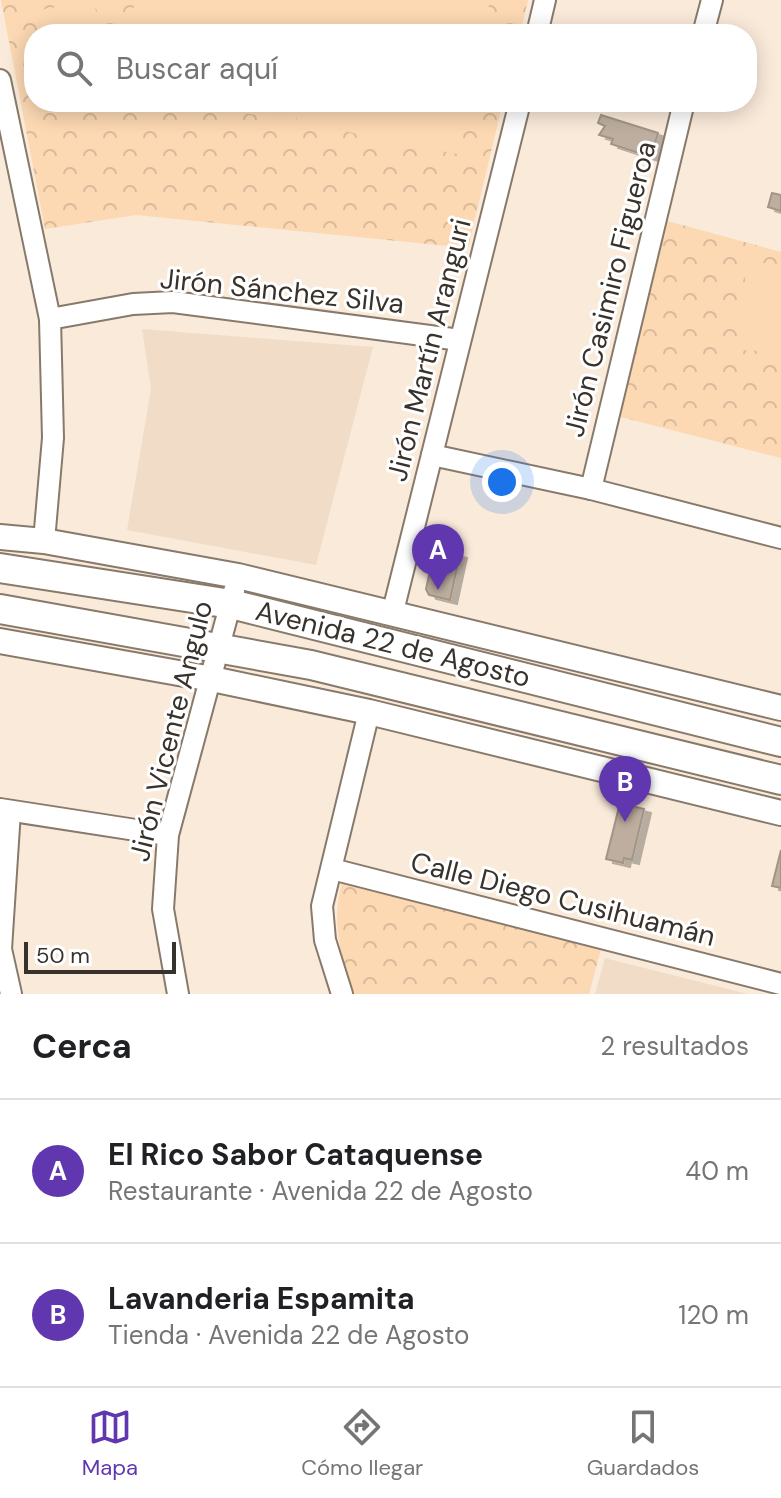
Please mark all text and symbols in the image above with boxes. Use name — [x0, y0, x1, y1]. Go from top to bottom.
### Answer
search box — [24, 24, 757, 112]
icon: search — [52, 46, 96, 90]
text: Buscar aquí — [116, 49, 278, 88]
street label: Jirón Casimiro Figueroa — [555, 137, 665, 441]
street label: Jirón Martín Aranguri — [378, 215, 480, 485]
street label: Jirón Sánchez Silva — [158, 260, 406, 322]
your location — [482, 462, 522, 502]
pin: A — [412, 524, 464, 590]
street label: Avenida 22 de Agosto — [252, 592, 534, 696]
street label: Jirón Vicente Angulo — [121, 597, 221, 865]
pin: B — [599, 756, 651, 822]
street label: Calle Diego Cusihuamán — [407, 843, 719, 955]
scale bar — [24, 938, 176, 974]
text: 50 m — [36, 941, 90, 970]
text: Cerca — [32, 1024, 132, 1069]
text: 2 resultados — [600, 1029, 749, 1063]
text: El Rico Sabor Cataquense — [108, 1135, 483, 1174]
text: A — [49, 1154, 67, 1188]
text: 40 m — [685, 1154, 749, 1188]
text: Restaurante · Avenida 22 de Agosto — [108, 1174, 533, 1208]
text: Lavanderia Espamita — [108, 1279, 415, 1318]
text: B — [50, 1298, 66, 1332]
text: 120 m — [678, 1298, 749, 1332]
text: Tienda · Avenida 22 de Agosto — [108, 1318, 469, 1352]
tab: Mapa — [82, 1405, 138, 1482]
tab: Cómo llegar — [301, 1405, 423, 1482]
tab: Guardados — [587, 1405, 699, 1482]

